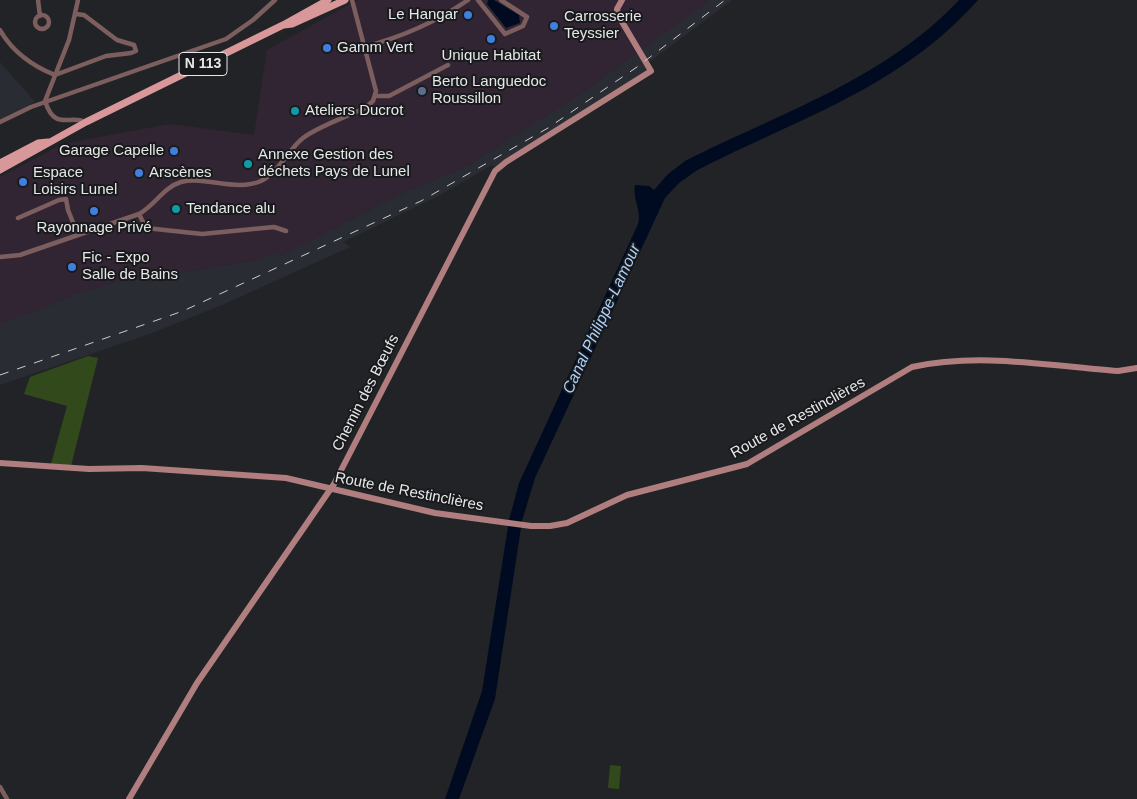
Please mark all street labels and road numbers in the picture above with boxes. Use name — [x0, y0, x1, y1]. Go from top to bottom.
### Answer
road number: N 113 — [179, 52, 227, 76]
street label: Chemin des Bœufs — [329, 332, 403, 454]
street label: Route de Restinclières — [728, 374, 868, 462]
street label: Route de Restinclières — [333, 469, 485, 515]

